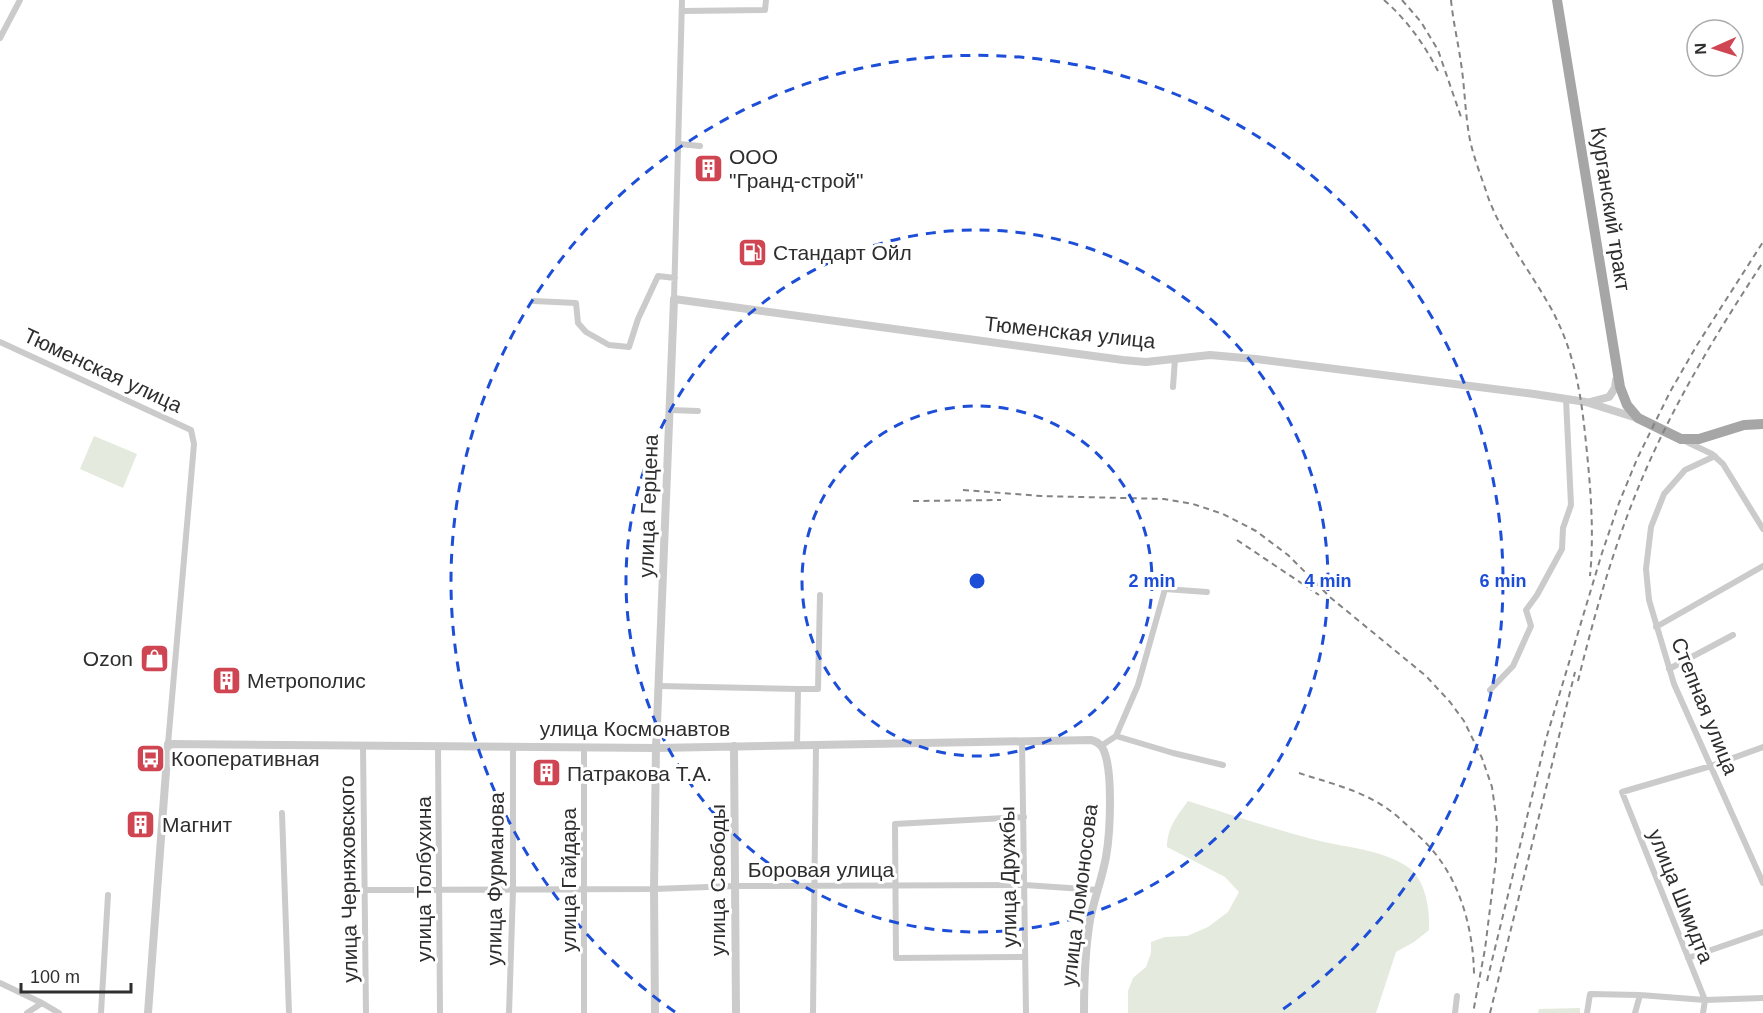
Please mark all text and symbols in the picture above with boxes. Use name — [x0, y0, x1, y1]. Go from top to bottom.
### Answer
north arrow — [1685, 18, 1745, 78]
text: N — [1692, 43, 1709, 55]
street label: Курганский тракт — [1587, 125, 1635, 293]
place label: ООО "Гранд-строй" — [729, 145, 864, 192]
building icon: ООО "Гранд-строй" — [692, 152, 724, 184]
fuel station icon: Стандарт Ойл — [736, 236, 768, 268]
place label: Стандарт Ойл — [773, 241, 912, 264]
street label: Тюменская улица — [983, 312, 1157, 352]
street label: Тюменская улица — [20, 323, 186, 417]
street label: улица Герцена — [634, 434, 662, 578]
centre of rings — [967, 571, 987, 591]
text: 2 min — [1128, 571, 1176, 591]
text: 4 min — [1304, 571, 1352, 591]
text: 6 min — [1479, 571, 1527, 591]
street label: Степная улица — [1667, 634, 1743, 778]
shop icon: Ozon — [138, 642, 170, 674]
place label: Ozon — [83, 647, 133, 670]
building icon: Метрополис — [210, 664, 242, 696]
place label: Метрополис — [247, 669, 366, 692]
street label: улица Космонавтов — [540, 717, 730, 740]
bus stop icon: Кооперативная — [134, 742, 166, 774]
place label: Кооперативная — [171, 747, 320, 770]
building icon: Патракова Т.А. — [530, 757, 562, 789]
place label: Патракова Т.А. — [567, 762, 712, 785]
street label: улица Черняховского — [335, 775, 361, 983]
street label: улица Фурманова — [482, 792, 508, 966]
street label: улица Толбухина — [412, 796, 435, 962]
street label: улица Ломоносова — [1056, 802, 1102, 987]
street label: улица Свободы — [706, 804, 729, 956]
street label: улица Дружбы — [995, 806, 1021, 948]
street label: улица Гайдара — [557, 807, 580, 952]
building icon: Магнит — [125, 808, 157, 840]
place label: Магнит — [162, 813, 232, 836]
street label: улица Шмидта — [1644, 826, 1718, 967]
street label: Боровая улица — [748, 858, 894, 881]
scale bar — [21, 956, 130, 994]
text: 100 m — [30, 967, 80, 987]

